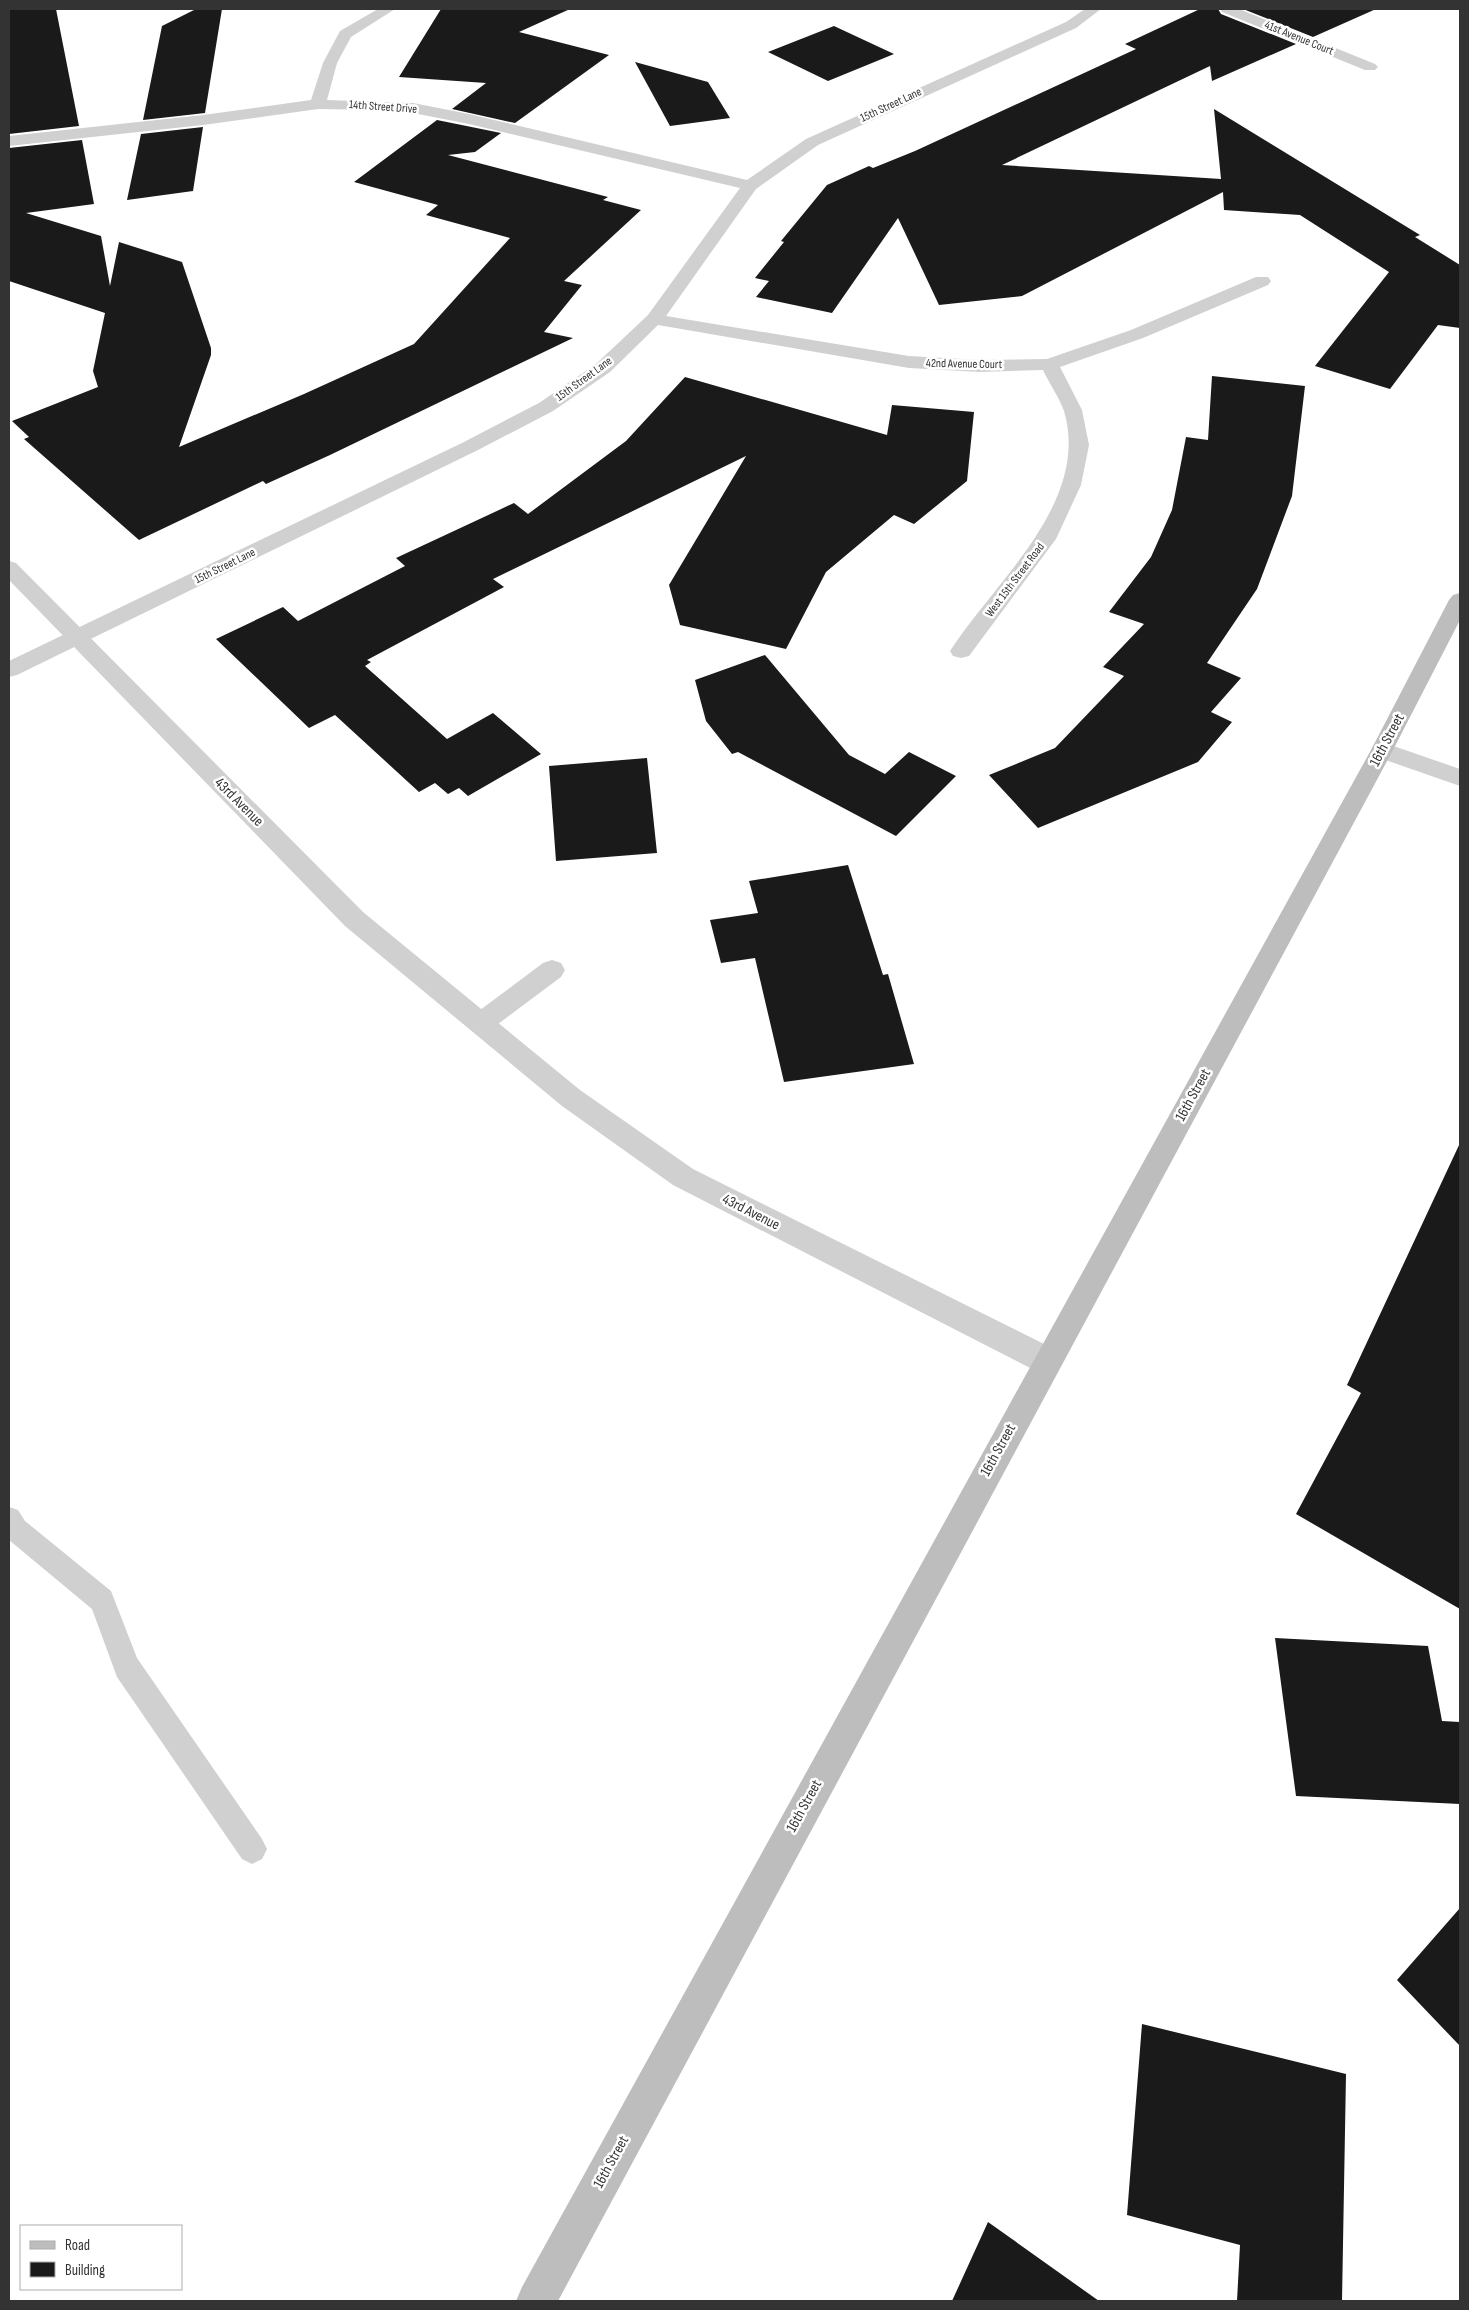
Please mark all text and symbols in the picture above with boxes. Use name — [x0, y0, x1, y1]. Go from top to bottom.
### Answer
street label: 41st Avenue Court — [1262, 17, 1336, 59]
street label: 15th Street Lane — [858, 84, 924, 126]
street label: 14th Street Drive — [349, 97, 418, 117]
street label: 15th Street Lane — [553, 353, 615, 404]
street label: 42nd Avenue Court — [926, 356, 1003, 372]
street label: West 15th Street Road — [982, 540, 1048, 620]
street label: 15th Street Lane — [192, 545, 258, 587]
street label: 16th Street — [1365, 710, 1409, 770]
street label: 43rd Avenue — [210, 773, 268, 831]
street label: 16th Street — [1171, 1065, 1215, 1124]
street label: 43rd Avenue — [719, 1189, 783, 1235]
street label: 16th Street — [976, 1420, 1020, 1479]
street label: 16th Street — [782, 1776, 826, 1835]
street label: 16th Street — [589, 2132, 633, 2191]
legend — [20, 2225, 182, 2290]
text: Road — [65, 2236, 90, 2255]
text: Building — [65, 2261, 105, 2280]

